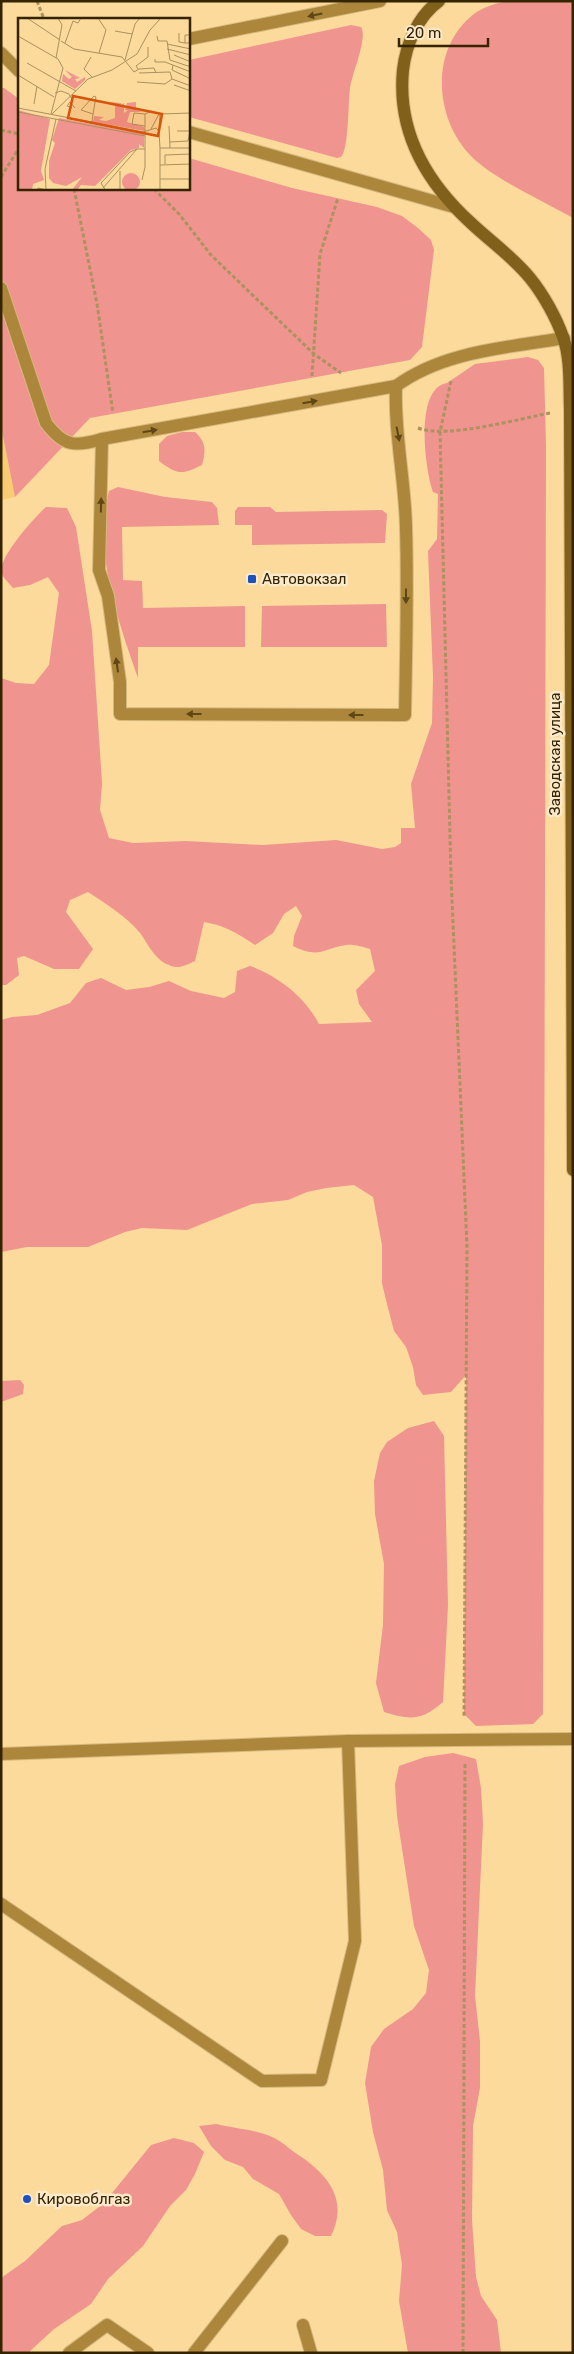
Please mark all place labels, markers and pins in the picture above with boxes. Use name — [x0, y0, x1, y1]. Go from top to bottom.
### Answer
place label: Автовокзал — [262, 570, 346, 588]
marker: Автовокзал — [246, 573, 258, 585]
place label: Кировоблгаз — [37, 2190, 130, 2208]
marker: Кировоблгаз — [21, 2193, 33, 2205]

